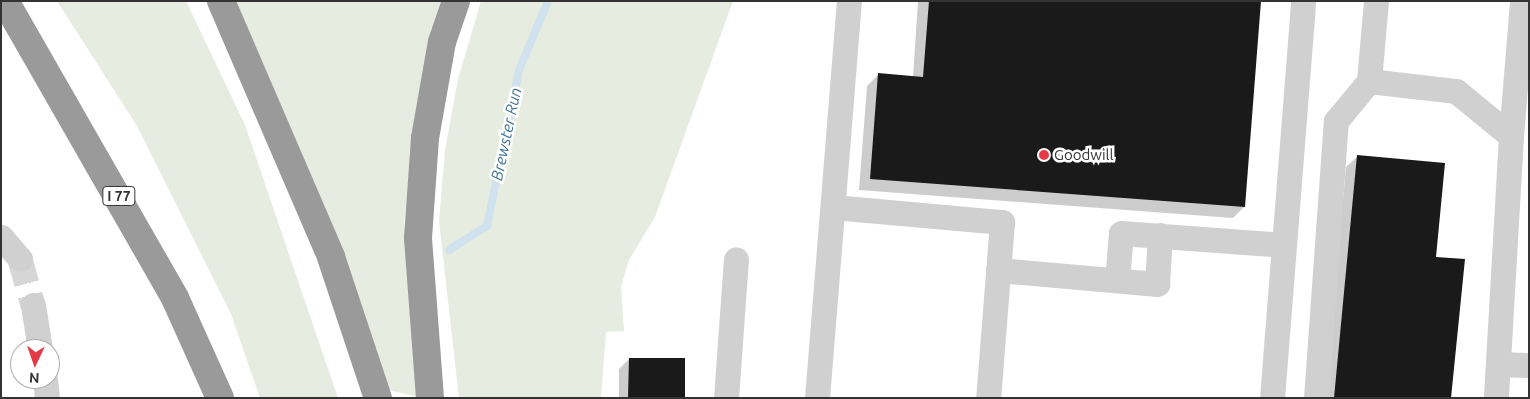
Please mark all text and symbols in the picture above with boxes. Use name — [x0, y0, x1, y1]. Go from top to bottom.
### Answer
water label: Brewster Run — [487, 86, 525, 182]
place label: Goodwill — [1054, 146, 1113, 164]
marker: Goodwill — [1038, 149, 1050, 161]
road number: I 77 — [102, 185, 136, 208]
north arrow — [10, 339, 60, 389]
text: N — [29, 370, 40, 386]

